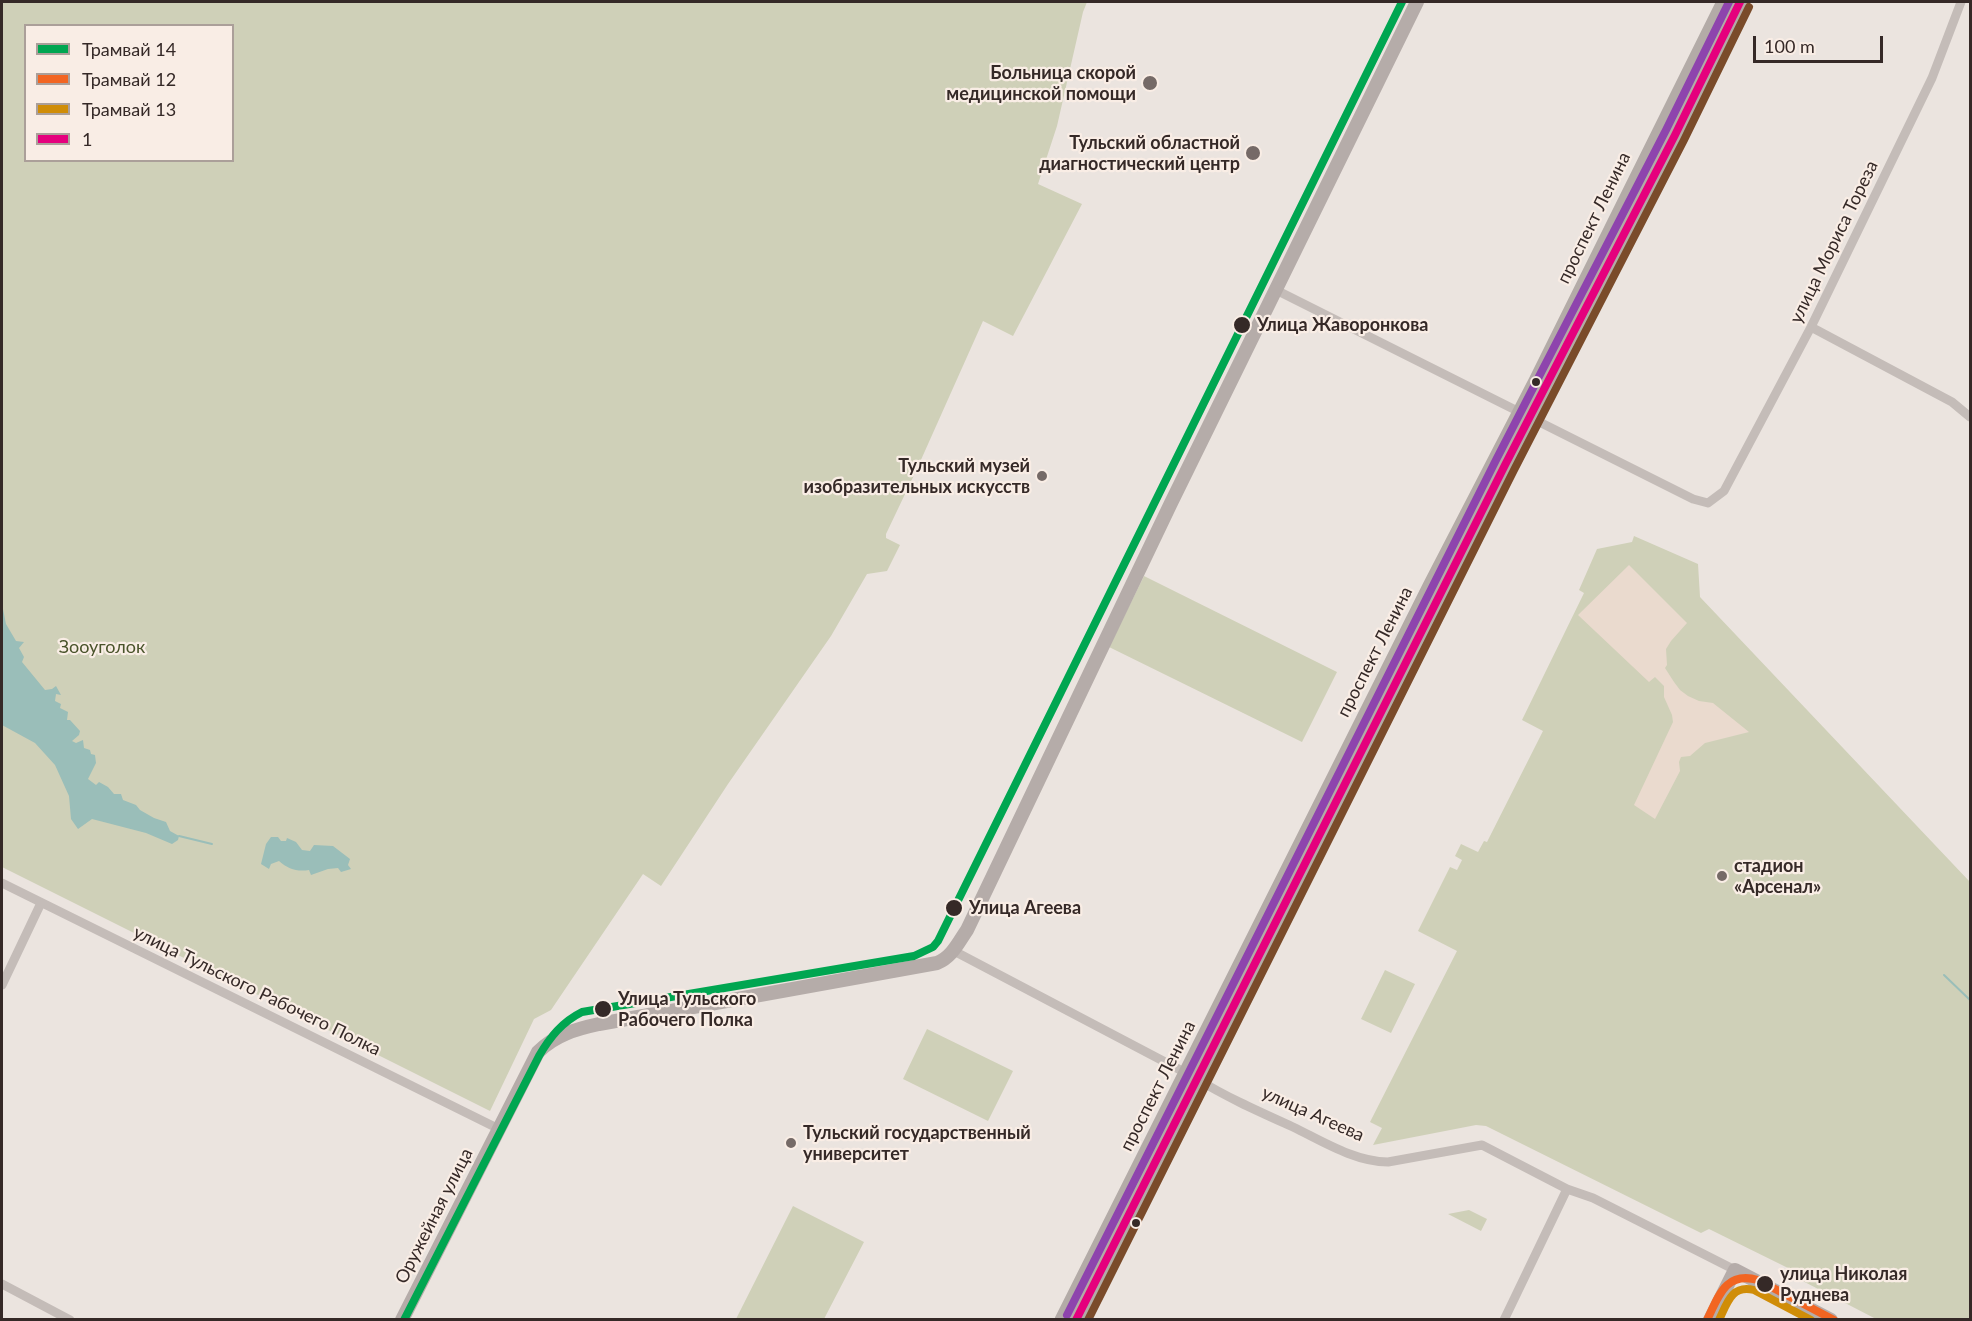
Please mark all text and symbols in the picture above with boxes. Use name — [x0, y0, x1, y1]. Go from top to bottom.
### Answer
legend — [24, 24, 234, 162]
scale bar — [1756, 24, 1886, 62]
text: 100 m — [1764, 35, 1815, 57]
text: Трамвай 14 — [82, 38, 176, 60]
place label: Больница скорой медицинской помощи — [946, 62, 1136, 104]
text: Трамвай 12 — [82, 68, 176, 90]
marker: Больница скорой медицинской помощи — [1141, 74, 1159, 92]
text: Трамвай 13 — [82, 98, 176, 120]
text: 1 — [82, 128, 92, 150]
place label: Тульский областной диагностический центр — [1039, 132, 1240, 174]
marker: Тульский областной диагностический центр — [1244, 144, 1262, 162]
street label: проспект Ленина — [1553, 149, 1635, 287]
street label: улица Мориса Тореза — [1785, 157, 1883, 327]
place label: Улица Жаворонкова — [1257, 314, 1428, 336]
marker: Улица Жаворонкова — [1232, 315, 1252, 335]
unlabelled marker — [1530, 376, 1542, 388]
place label: Тульский музей изобразительных искусств — [803, 455, 1030, 498]
marker: Тульский музей изобразительных искусств — [1035, 469, 1049, 483]
street label: проспект Ленина — [1333, 583, 1417, 721]
park label: Зооуголок — [59, 636, 145, 658]
place label: стадион «Арсенал» — [1734, 855, 1821, 898]
marker: стадион «Арсенал» — [1715, 869, 1729, 883]
place label: Улица Агеева — [969, 897, 1081, 919]
marker: Улица Агеева — [944, 898, 964, 918]
street label: улица Тульского Рабочего Полка — [130, 922, 384, 1060]
place label: Улица Тульского Рабочего Полка — [618, 988, 756, 1030]
marker: Улица Тульского Рабочего Полка — [593, 999, 613, 1019]
street label: проспект Ленина — [1116, 1017, 1200, 1155]
street label: улица Агеева — [1258, 1082, 1368, 1146]
place label: Тульский государственный университет — [803, 1122, 1031, 1164]
marker: Тульский государственный университет — [784, 1136, 798, 1150]
street label: Оружейная улица — [391, 1145, 477, 1287]
unlabelled marker — [1130, 1217, 1142, 1229]
place label: улица Николая Руднева — [1780, 1263, 1907, 1306]
marker: улица Николая Руднева — [1755, 1274, 1775, 1294]

